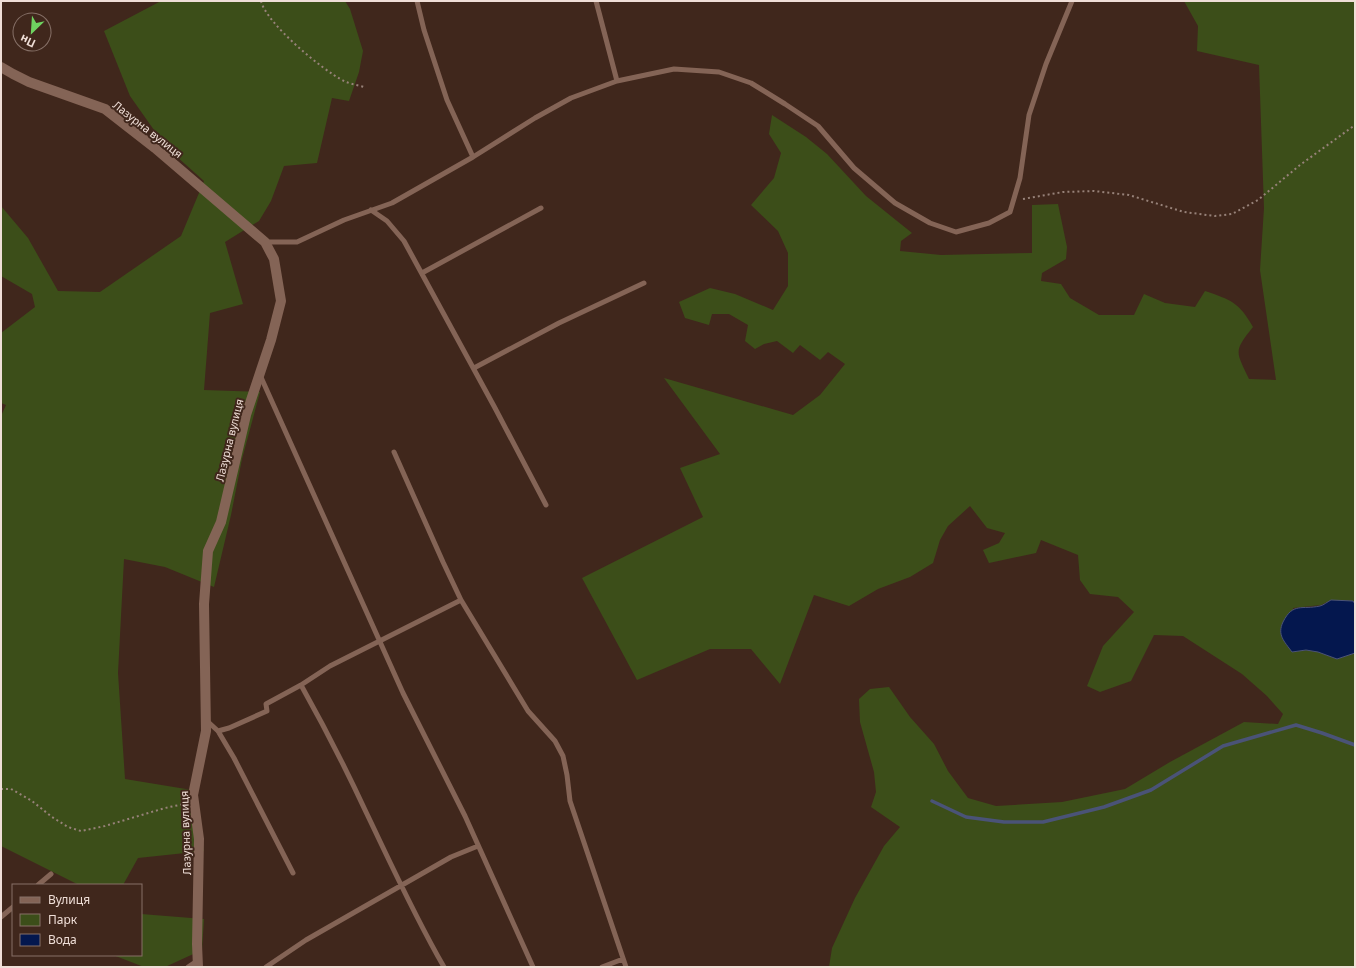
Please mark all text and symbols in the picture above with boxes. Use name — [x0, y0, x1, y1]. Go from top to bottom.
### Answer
north arrow — [12, 12, 52, 52]
text: Пн — [17, 31, 38, 52]
street label: Лазурна вулиця — [110, 97, 186, 161]
street label: Лазурна вулиця — [211, 397, 247, 483]
street label: Лазурна вулиця — [176, 790, 194, 876]
legend — [12, 884, 142, 956]
text: Вулиця — [48, 891, 90, 908]
text: Парк — [48, 911, 78, 928]
text: Вода — [48, 931, 77, 948]

